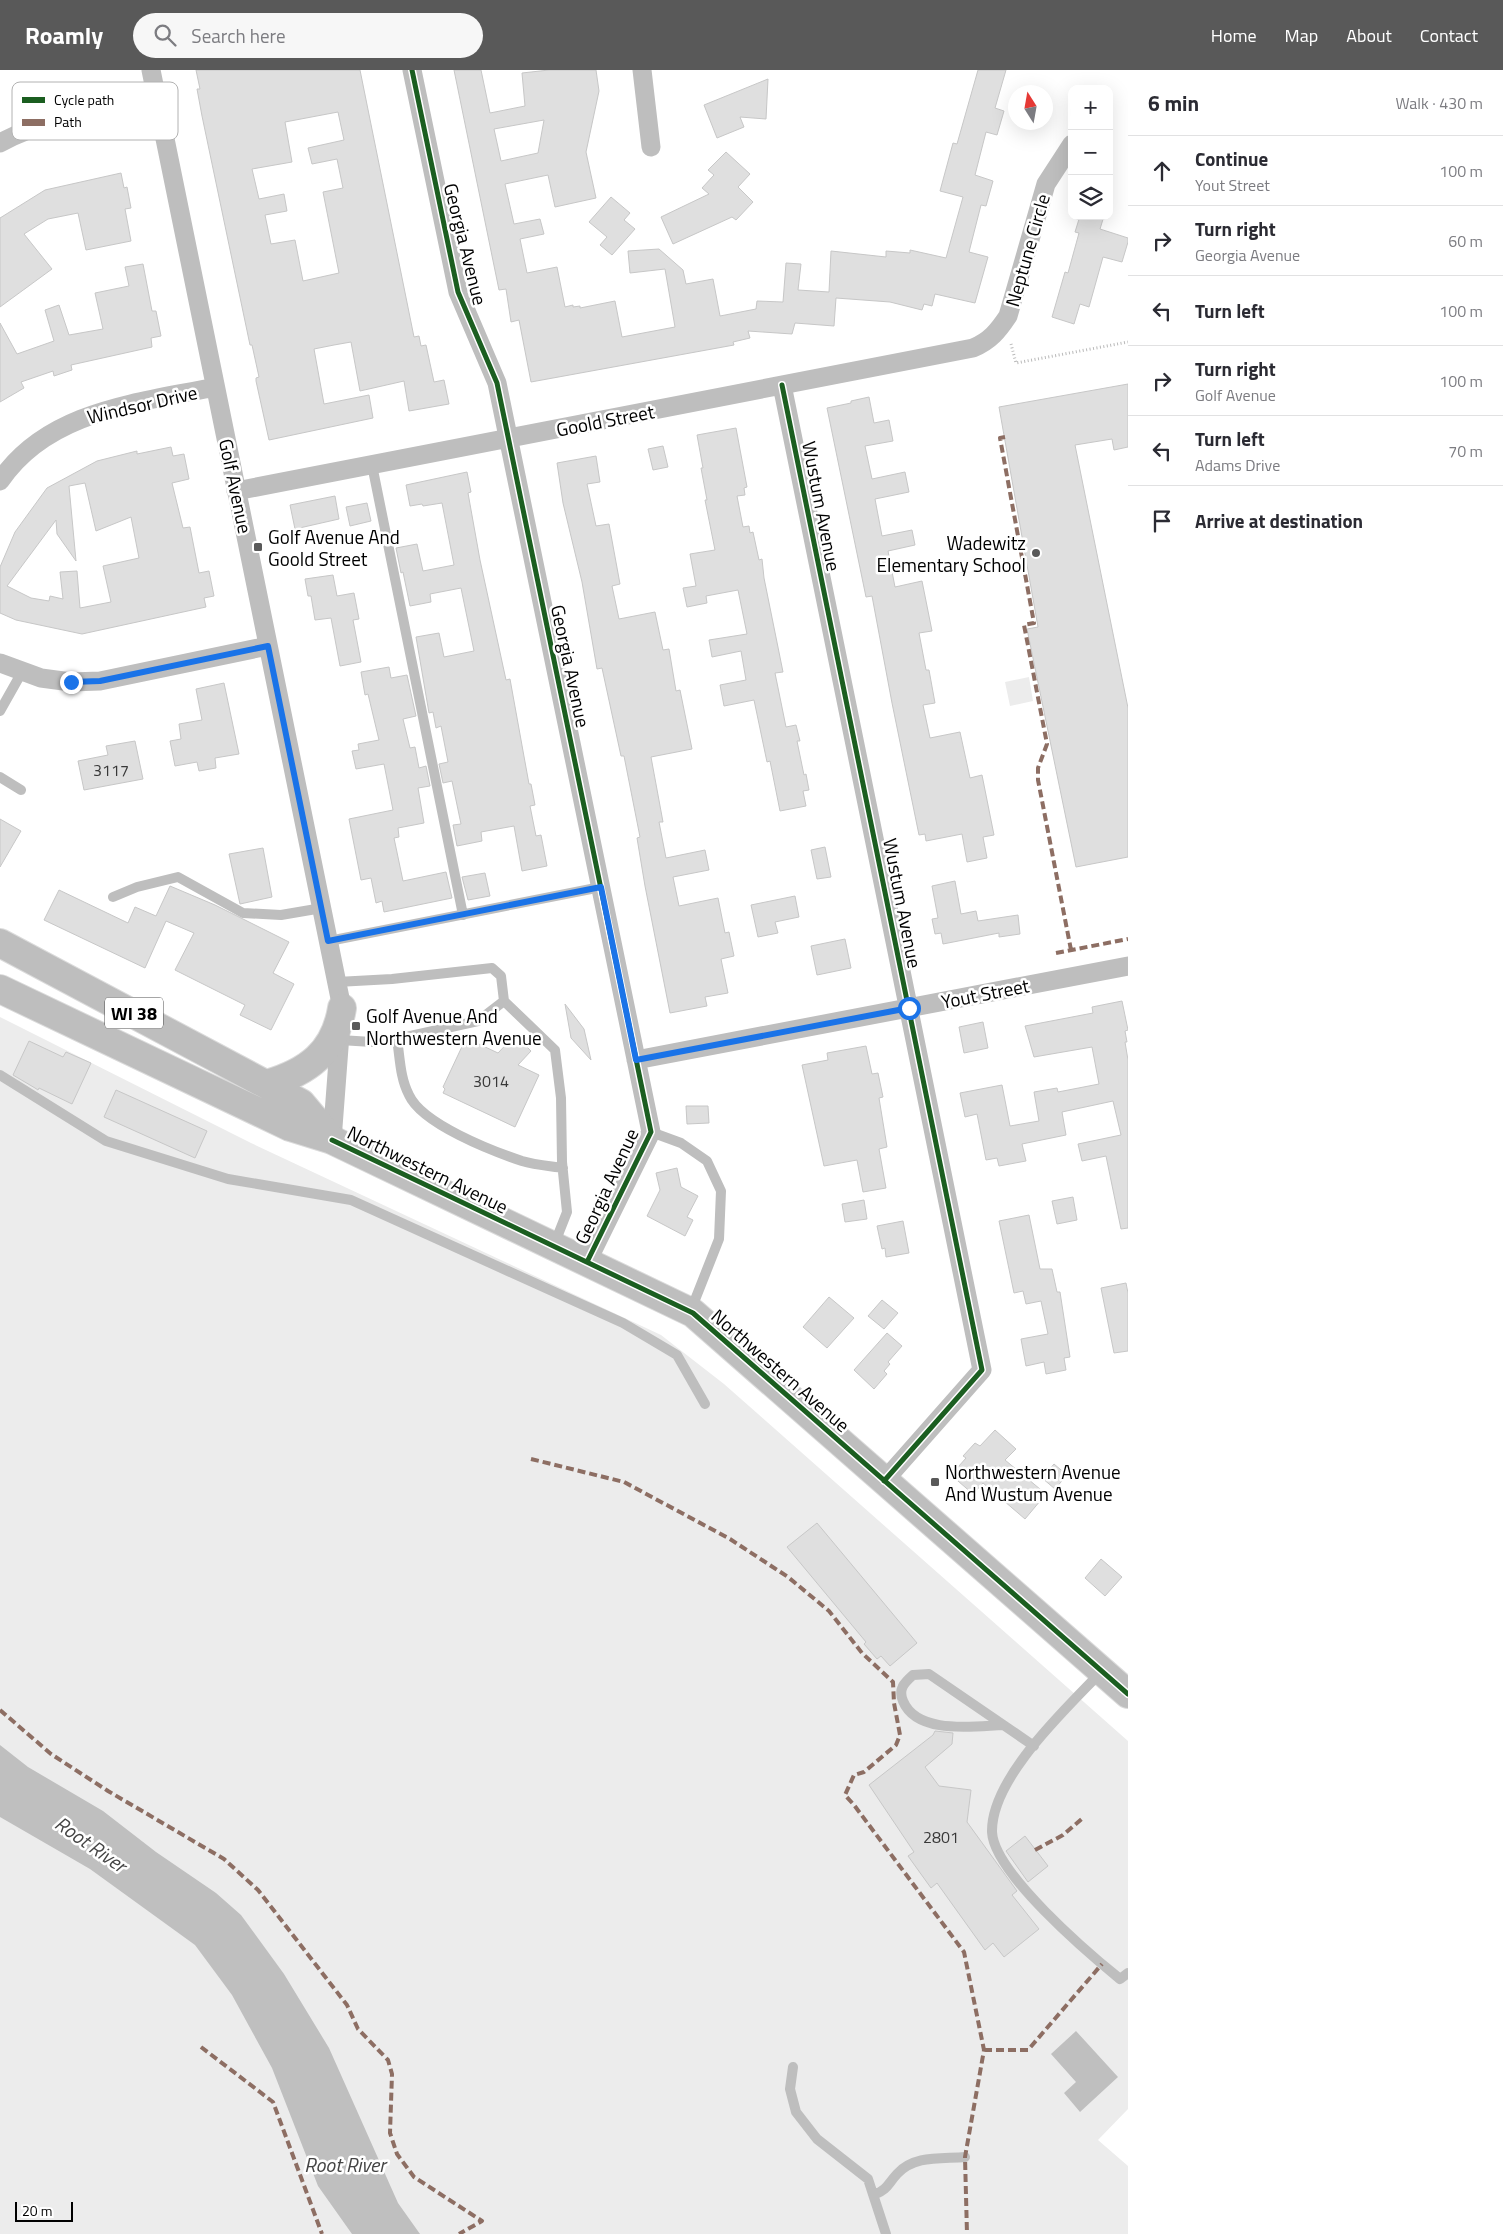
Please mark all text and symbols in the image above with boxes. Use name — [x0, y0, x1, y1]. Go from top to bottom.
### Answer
search box — [133, 13, 483, 58]
text: Roamly — [25, 17, 103, 53]
icon: search — [151, 21, 179, 49]
text: Search here — [191, 21, 286, 50]
text: Home — [1211, 22, 1257, 49]
text: Map — [1285, 22, 1318, 49]
text: About — [1346, 22, 1392, 49]
text: Contact — [1420, 22, 1478, 49]
legend — [12, 82, 178, 140]
north arrow — [1008, 85, 1053, 130]
map controls — [1068, 85, 1113, 220]
button: + — [1068, 85, 1113, 130]
text: 6 min — [1148, 87, 1199, 119]
text: Cycle path — [54, 89, 114, 110]
text: Walk · 430 m — [1395, 91, 1483, 115]
text: Path — [54, 111, 82, 132]
button: − — [1068, 130, 1113, 175]
text: Continue — [1195, 144, 1268, 173]
icon: ahead — [1148, 157, 1176, 185]
text: 100 m — [1439, 159, 1483, 183]
text: Yout Street — [1195, 173, 1270, 197]
button: layers — [1068, 175, 1113, 220]
street label: Georgia Avenue — [437, 180, 495, 308]
street label: Neptune Circle — [997, 190, 1057, 310]
text: Turn right — [1195, 214, 1276, 243]
icon: right — [1148, 227, 1176, 255]
text: 60 m — [1448, 229, 1483, 253]
text: Georgia Avenue — [1195, 243, 1300, 267]
text: Turn left — [1195, 296, 1265, 325]
icon: left — [1148, 297, 1176, 325]
text: 100 m — [1439, 299, 1483, 323]
text: Turn right — [1195, 354, 1276, 383]
icon: right — [1148, 367, 1176, 395]
text: 100 m — [1439, 369, 1483, 393]
street label: Windsor Drive — [84, 377, 200, 431]
text: Golf Avenue — [1195, 383, 1276, 407]
street label: Goold Street — [553, 396, 657, 444]
text: Turn left — [1195, 424, 1265, 453]
street label: Golf Avenue — [212, 436, 260, 536]
icon: left — [1148, 437, 1176, 465]
street label: Wustum Avenue — [795, 439, 849, 573]
text: 70 m — [1448, 439, 1483, 463]
text: Adams Drive — [1195, 453, 1280, 477]
text: Arrive at destination — [1195, 506, 1363, 535]
icon: arrive — [1148, 507, 1176, 535]
place label: Golf Avenue And Goold Street — [268, 522, 400, 573]
place label: Wadewitz Elementary School — [877, 528, 1026, 579]
marker: Golf Avenue And Goold Street — [252, 541, 264, 553]
marker: Wadewitz Elementary School — [1030, 547, 1042, 559]
street label: Georgia Avenue — [544, 602, 598, 730]
route end — [60, 671, 83, 694]
house number: 3117 — [93, 758, 129, 782]
street label: Wustum Avenue — [876, 836, 930, 970]
street label: Yout Street — [939, 970, 1032, 1016]
route start — [898, 997, 921, 1020]
road number: WI 38 — [105, 998, 163, 1028]
place label: Golf Avenue And Northwestern Avenue — [366, 1001, 542, 1052]
marker: Golf Avenue And Northwestern Avenue — [350, 1020, 362, 1032]
house number: 3014 — [473, 1069, 509, 1093]
street label: Northwestern Avenue — [343, 1117, 513, 1221]
street label: Georgia Avenue — [566, 1123, 646, 1249]
street label: Northwestern Avenue — [705, 1301, 857, 1439]
place label: Northwestern Avenue And Wustum Avenue — [945, 1457, 1121, 1508]
marker: Northwestern Avenue And Wustum Avenue — [929, 1476, 941, 1488]
water label: Root River — [49, 1808, 135, 1882]
house number: 2801 — [923, 1825, 959, 1849]
water label: Root River — [304, 2149, 388, 2180]
scale bar — [15, 2199, 72, 2222]
text: 20 m — [22, 2200, 52, 2221]

